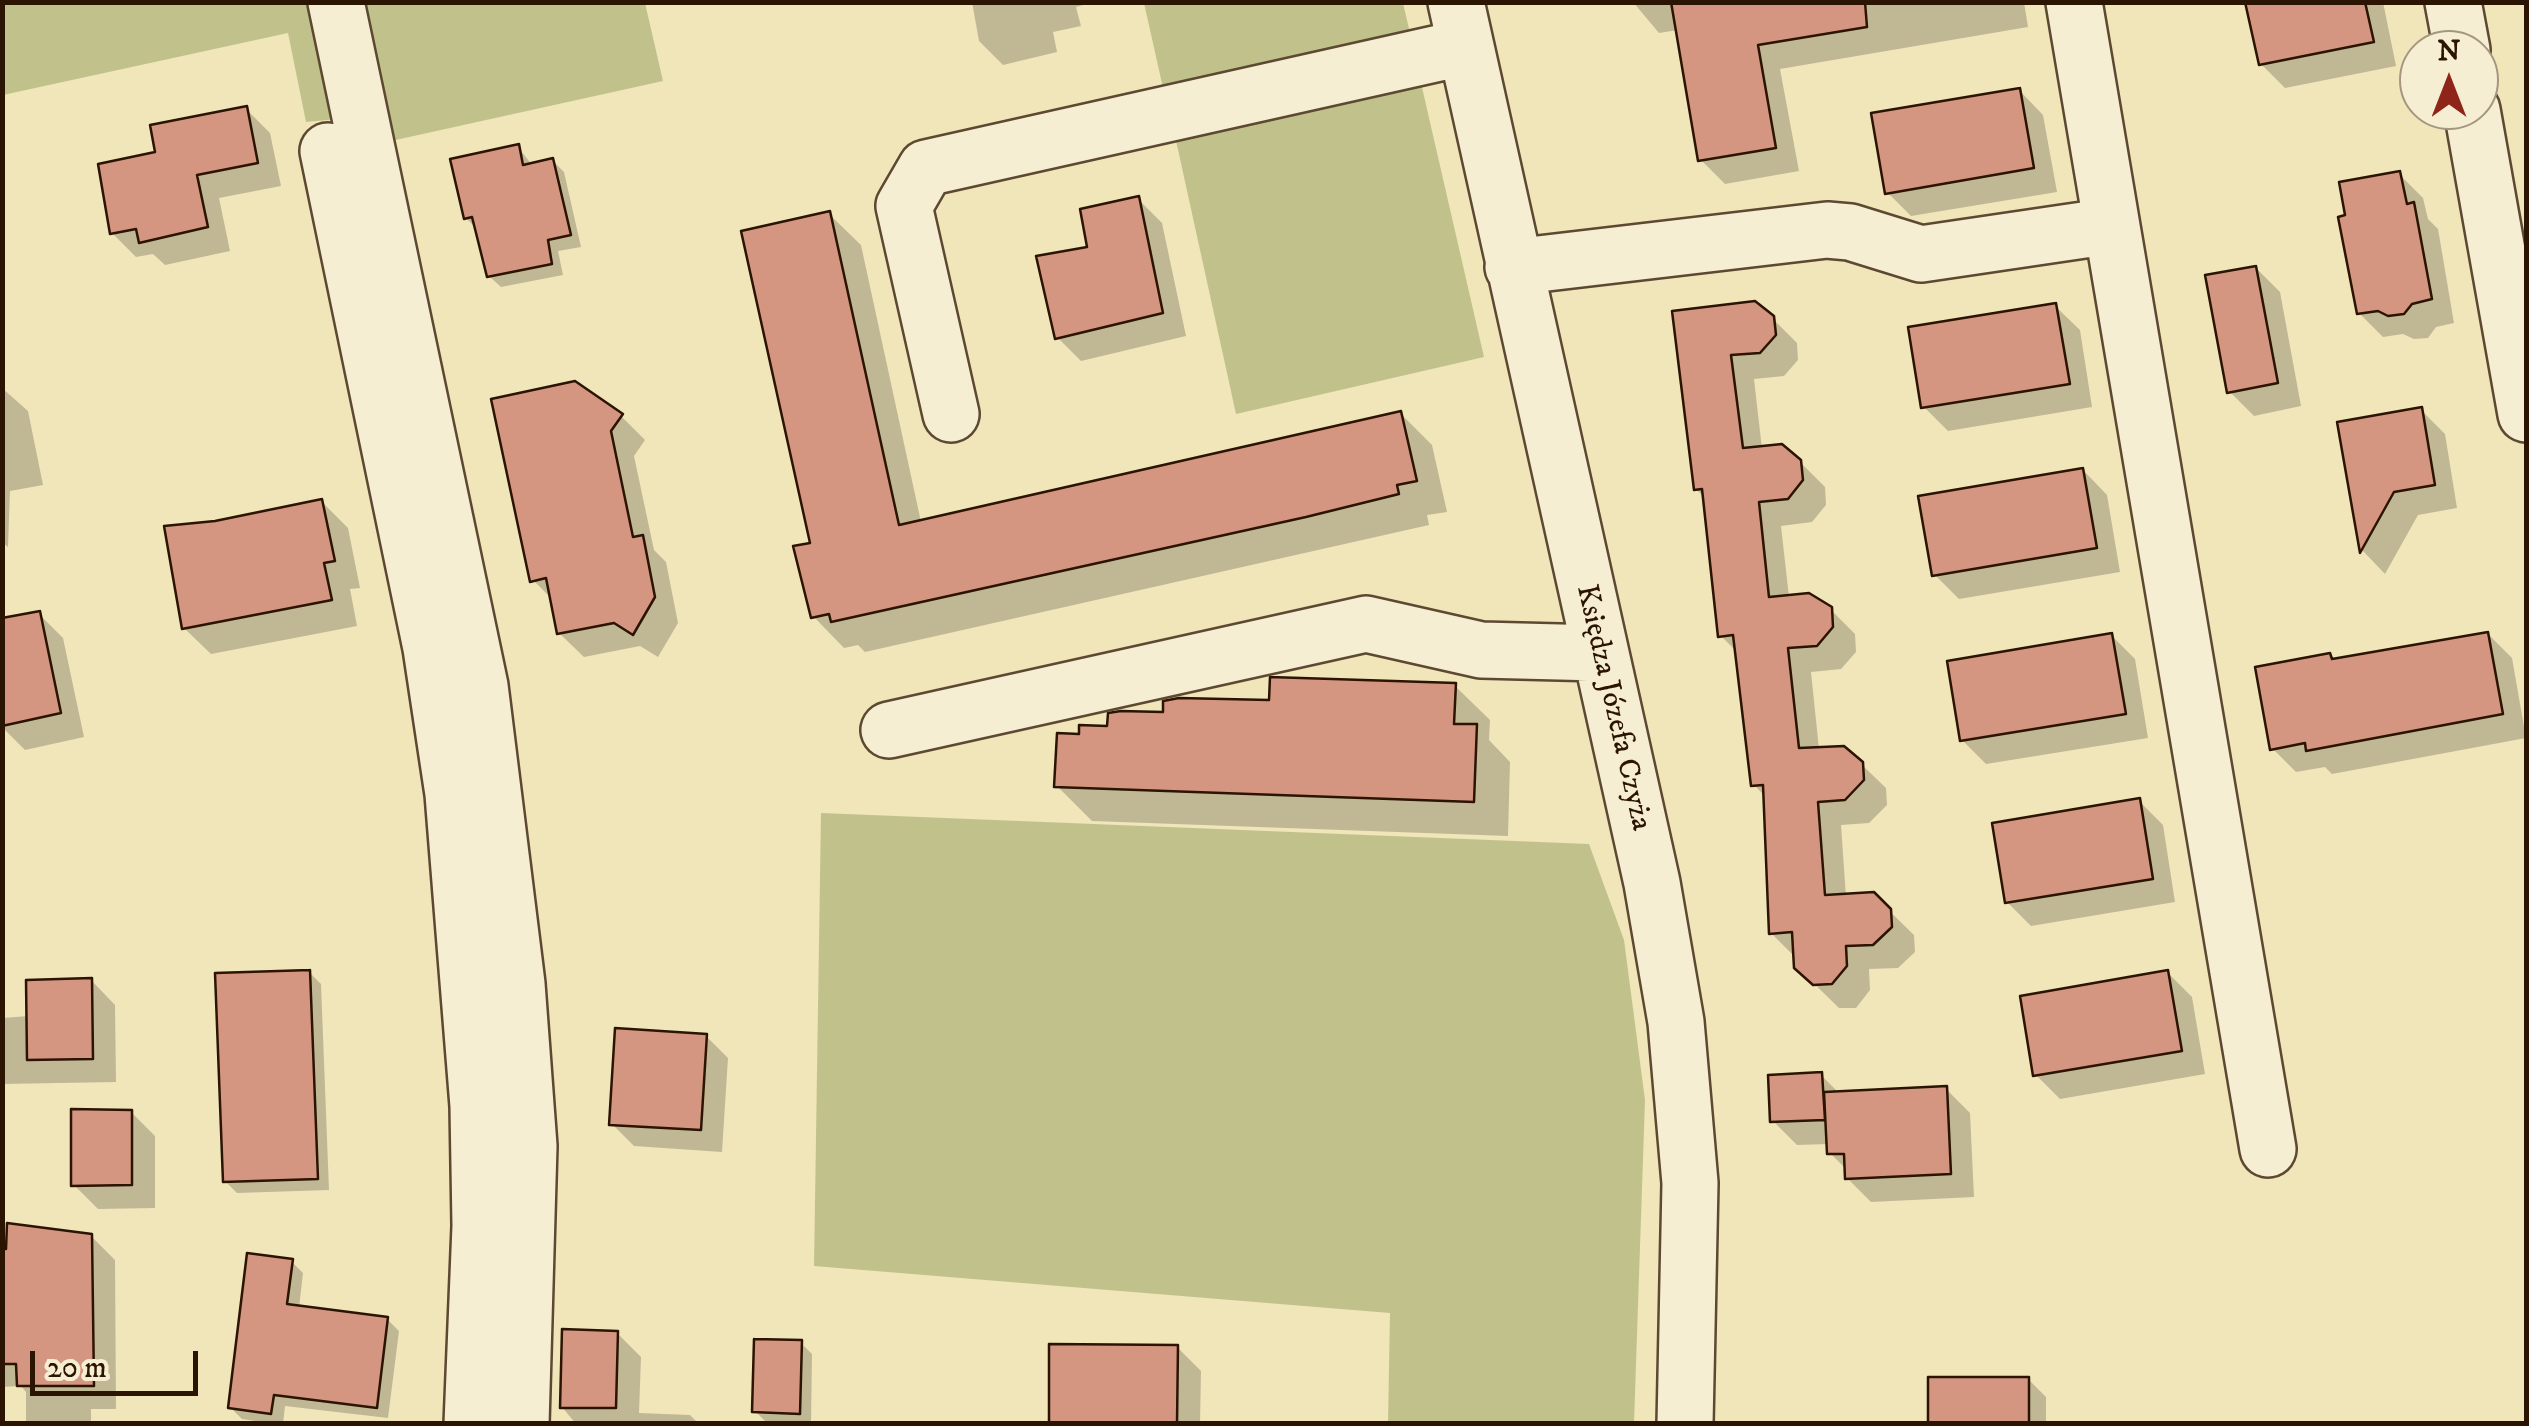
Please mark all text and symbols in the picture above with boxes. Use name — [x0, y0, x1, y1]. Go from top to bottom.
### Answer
north arrow — [2399, 30, 2499, 130]
text: N — [2438, 34, 2460, 69]
street label: Księdza Józefa Czyża — [1566, 582, 1658, 834]
scale bar — [35, 1331, 202, 1393]
text: 20 m — [47, 1350, 107, 1387]

